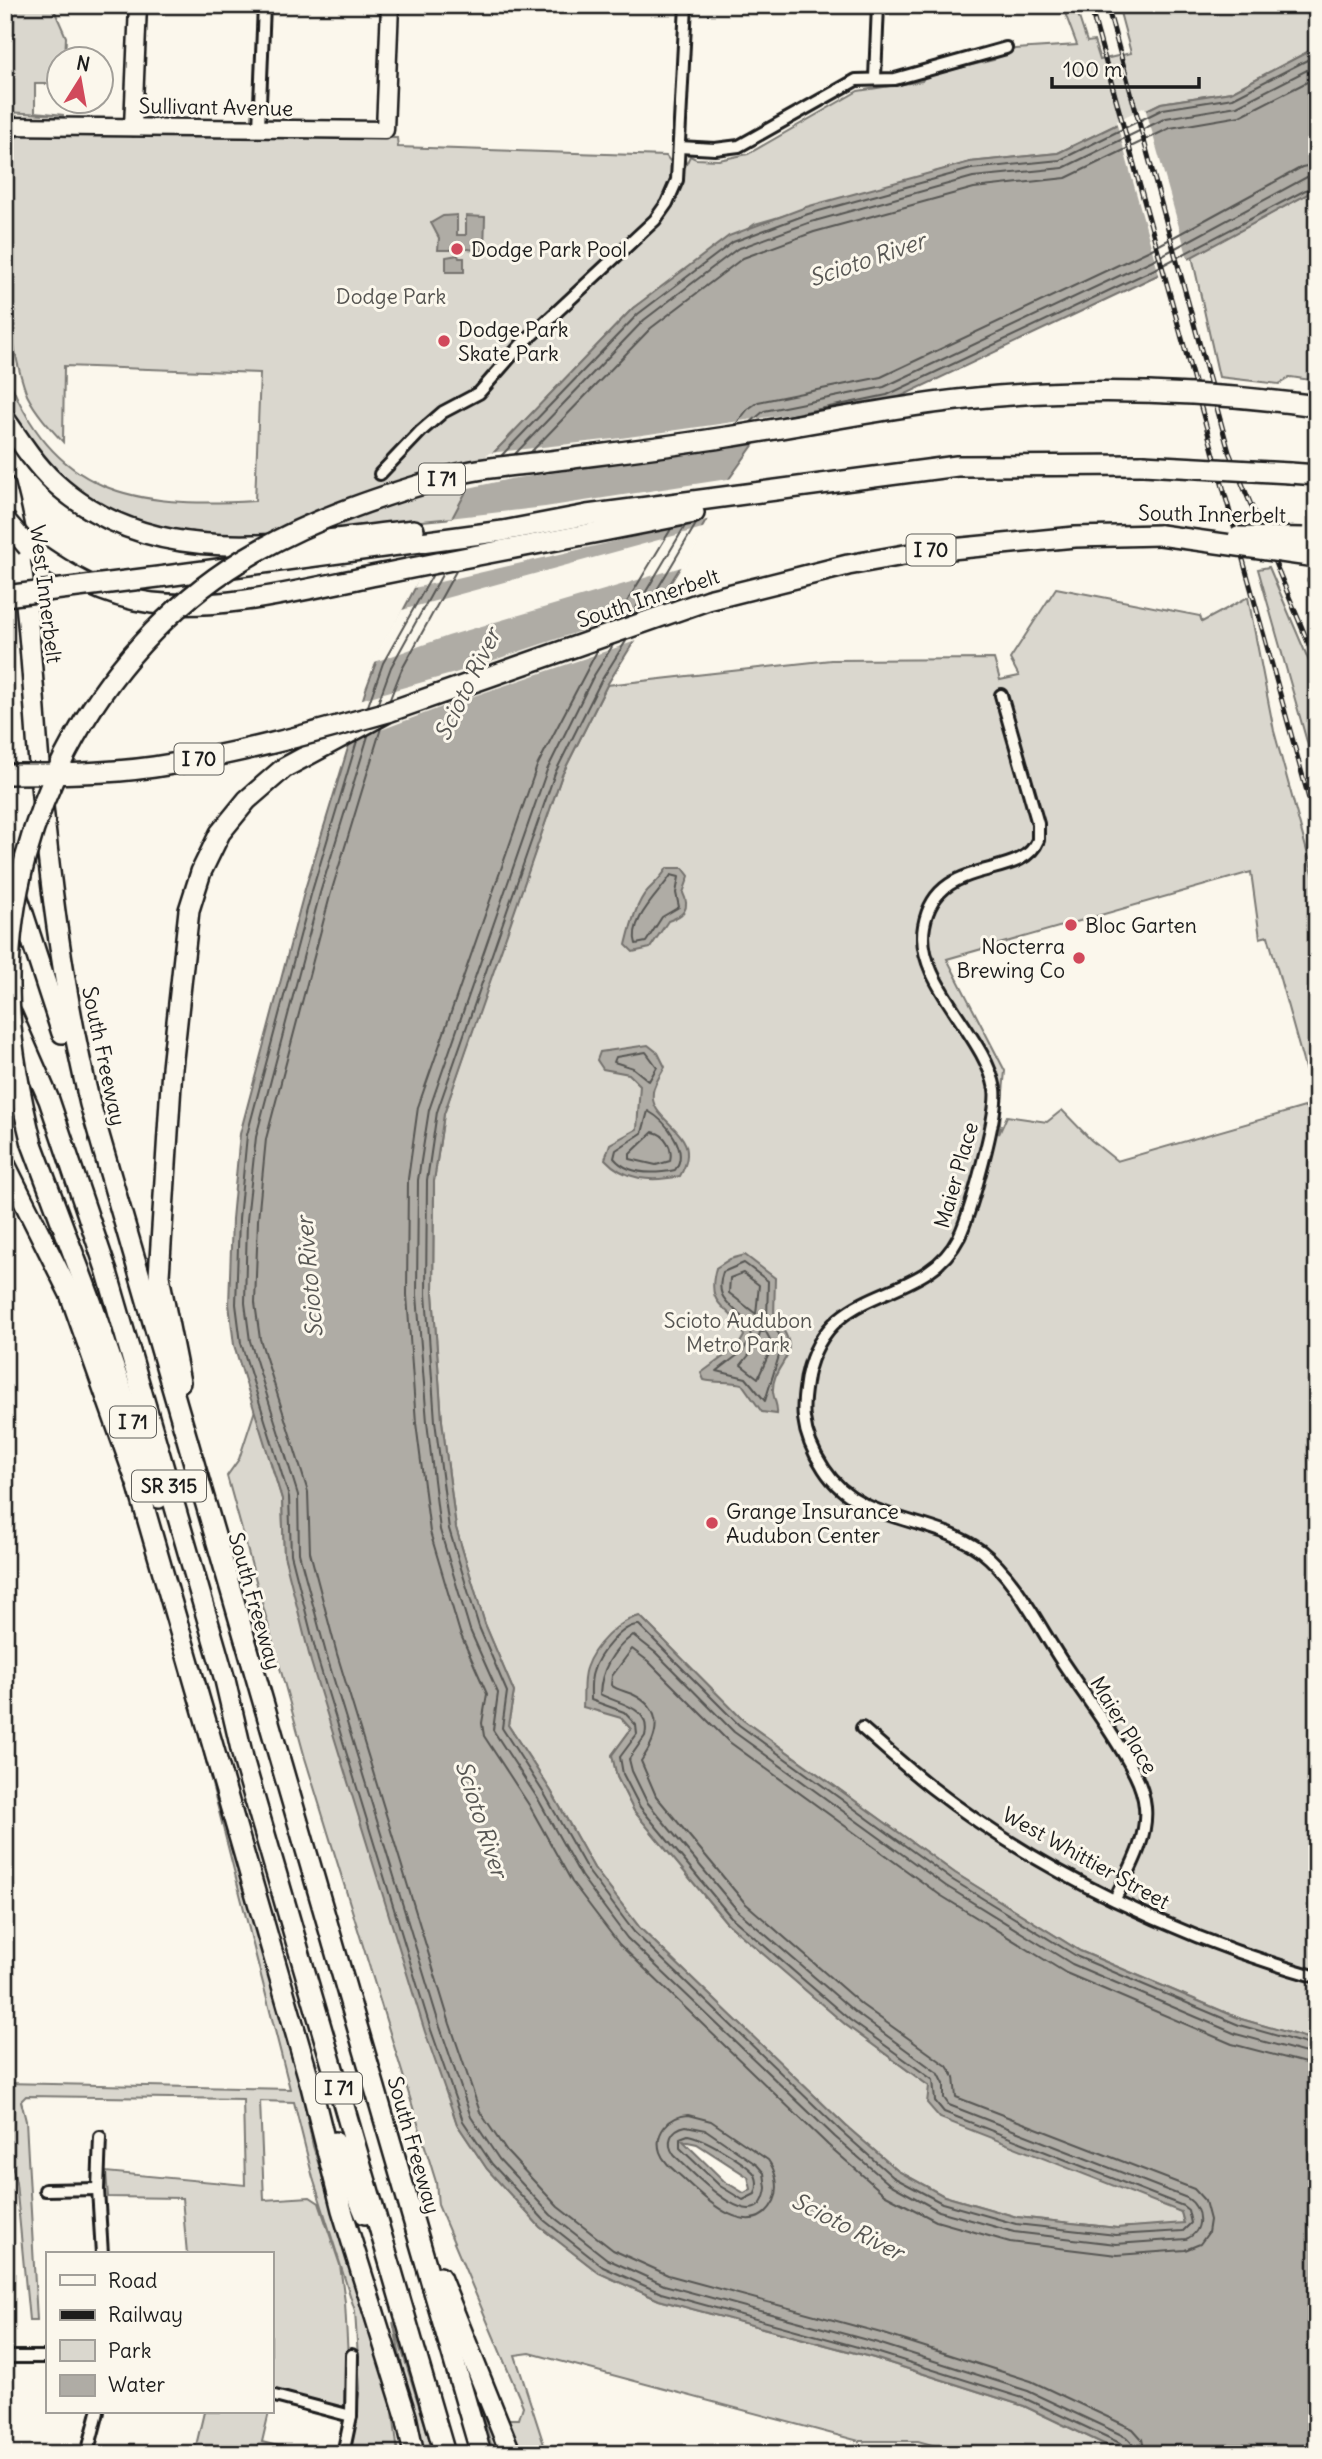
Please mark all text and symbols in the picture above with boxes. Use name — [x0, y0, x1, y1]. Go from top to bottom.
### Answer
north arrow — [46, 46, 116, 116]
scale bar — [1052, 46, 1200, 90]
text: N — [75, 50, 92, 76]
text: 100 m — [1063, 56, 1122, 83]
street label: Sullivant Avenue — [138, 92, 294, 122]
water label: Scioto River — [805, 225, 932, 292]
place label: Dodge Park Pool — [471, 236, 627, 263]
marker: Dodge Park Pool — [449, 241, 465, 257]
park label: Dodge Park — [336, 283, 446, 310]
place label: Dodge Park Skate Park — [458, 316, 568, 367]
marker: Dodge Park Skate Park — [436, 333, 452, 349]
road number: I 71 — [419, 464, 465, 494]
street label: South Innerbelt — [1138, 499, 1286, 529]
street label: West Innerbelt — [24, 523, 68, 665]
road number: I 70 — [906, 534, 956, 566]
street label: South Innerbelt — [574, 562, 722, 634]
water label: Scioto River — [427, 621, 508, 745]
road number: I 70 — [174, 744, 224, 774]
place label: Bloc Garten — [1085, 912, 1197, 939]
marker: Bloc Garten — [1063, 917, 1079, 933]
place label: Nocterra Brewing Co — [956, 933, 1065, 984]
marker: Nocterra Brewing Co — [1071, 950, 1087, 966]
street label: South Freeway — [76, 984, 132, 1128]
street label: Maier Place — [928, 1119, 984, 1231]
water label: Scioto River — [289, 1213, 329, 1339]
park label: Scioto Audubon Metro Park — [664, 1307, 812, 1358]
road number: I 71 — [110, 1406, 156, 1438]
road number: SR 315 — [132, 1470, 206, 1502]
place label: Grange Insurance Audubon Center — [726, 1498, 899, 1549]
marker: Grange Insurance Audubon Center — [704, 1515, 720, 1531]
street label: South Freeway — [222, 1529, 288, 1673]
street label: Maier Place — [1084, 1671, 1164, 1779]
water label: Scioto River — [449, 1757, 515, 1884]
street label: West Whittier Street — [998, 1801, 1174, 1915]
road number: I 71 — [316, 2072, 362, 2104]
street label: South Freeway — [381, 2073, 447, 2217]
water label: Scioto River — [787, 2186, 911, 2268]
legend — [46, 2252, 273, 2414]
text: Road — [108, 2267, 157, 2294]
text: Railway — [108, 2301, 183, 2328]
text: Park — [108, 2337, 151, 2364]
text: Water — [108, 2371, 166, 2398]

